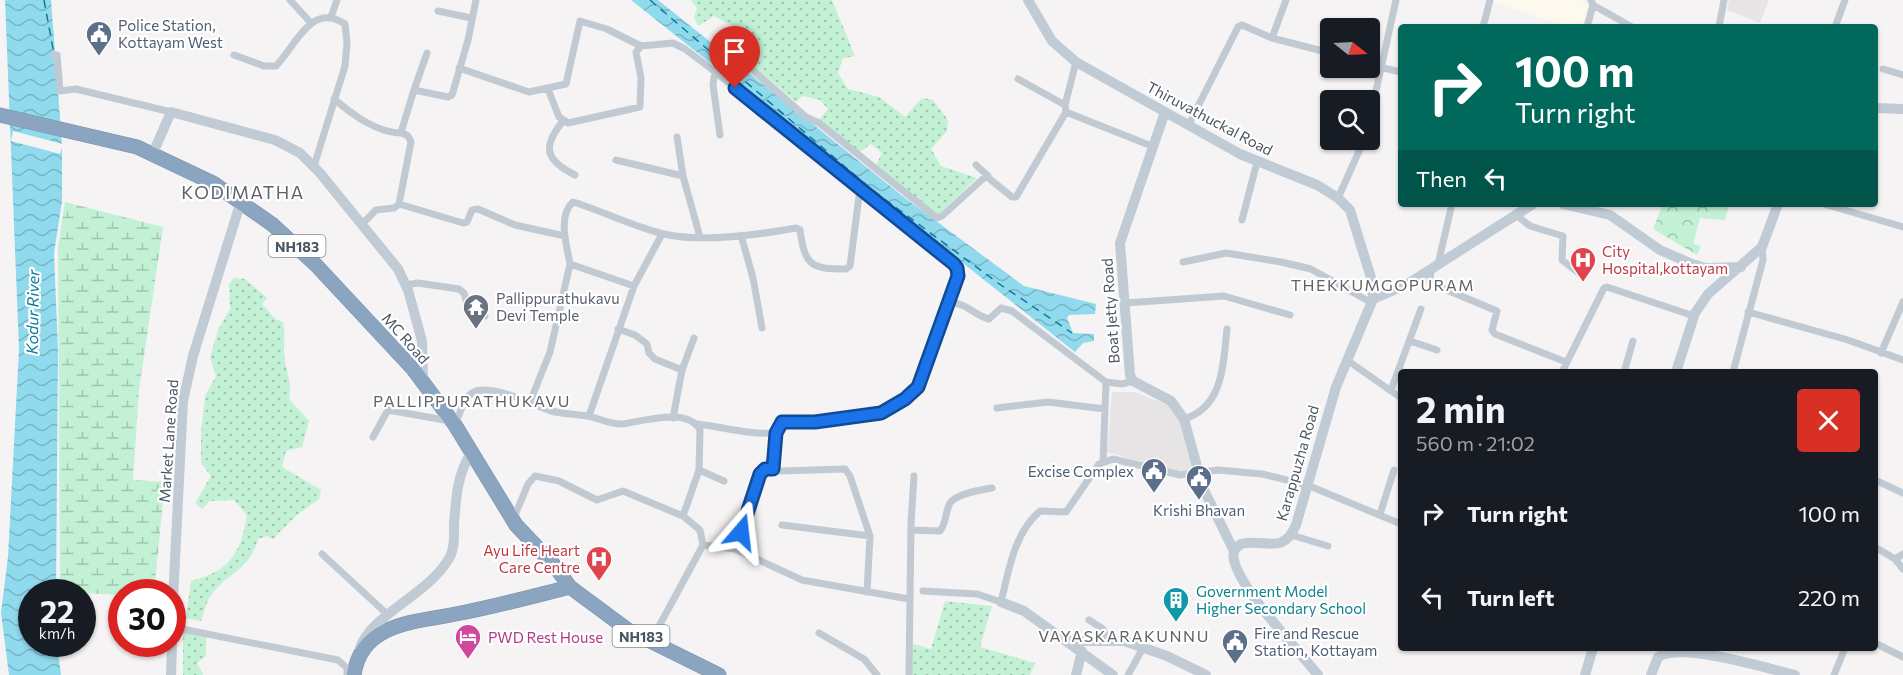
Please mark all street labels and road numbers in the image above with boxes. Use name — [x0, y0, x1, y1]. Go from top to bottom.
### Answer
street label: Thiruvathuckal Road — [1144, 77, 1276, 159]
road number: NH183 — [268, 235, 326, 257]
street label: Boat Jetty Road — [1097, 258, 1123, 364]
street label: MC Road — [378, 309, 434, 367]
street label: Market Lane Road — [155, 379, 181, 503]
street label: Karappuzha Road — [1272, 403, 1322, 523]
road number: NH183 — [612, 625, 670, 647]

